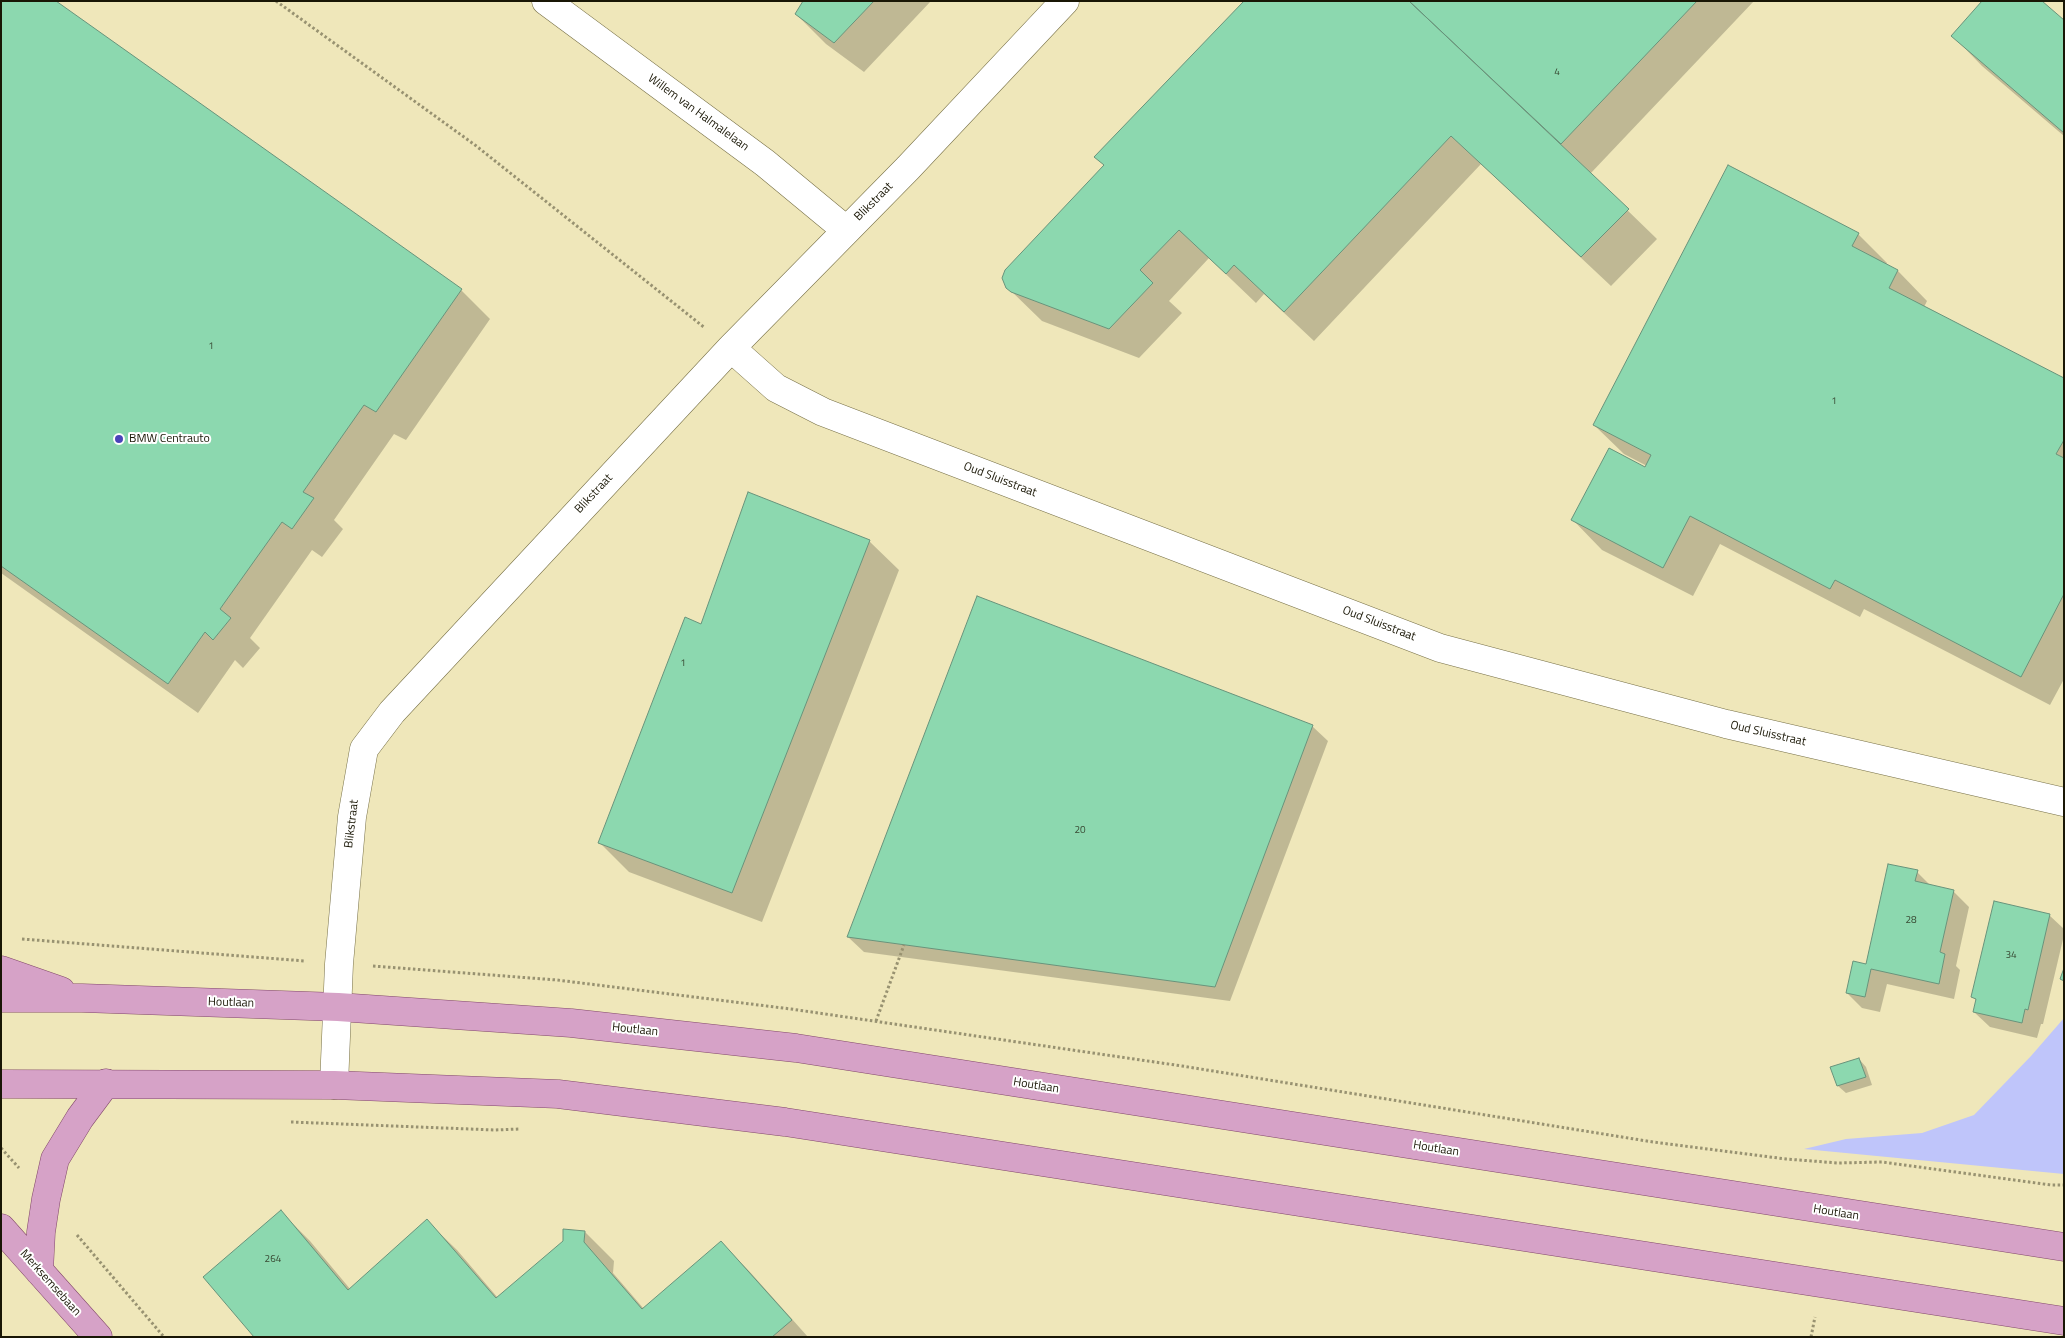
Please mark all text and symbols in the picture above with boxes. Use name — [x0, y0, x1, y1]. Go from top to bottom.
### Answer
house number: 4 — [1554, 67, 1560, 79]
street label: Willem van Halmalelaan — [645, 72, 751, 154]
street label: Blikstraat — [852, 180, 896, 224]
house number: 1 — [208, 341, 214, 353]
house number: 1 — [1831, 396, 1837, 408]
place label: BMW Centrauto — [129, 432, 210, 446]
marker: BMW Centrauto — [113, 433, 125, 445]
street label: Oud Sluisstraat — [961, 459, 1039, 501]
street label: Blikstraat — [572, 471, 616, 517]
street label: Oud Sluisstraat — [1340, 603, 1418, 645]
house number: 1 — [680, 658, 686, 670]
street label: Oud Sluisstraat — [1729, 718, 1807, 750]
street label: Blikstraat — [342, 799, 362, 849]
house number: 20 — [1074, 825, 1086, 837]
house number: 28 — [1905, 915, 1917, 927]
house number: 34 — [2005, 950, 2017, 962]
street label: Houtlaan — [208, 995, 254, 1011]
street label: Houtlaan — [611, 1020, 659, 1040]
street label: Houtlaan — [1012, 1075, 1060, 1097]
street label: Houtlaan — [1412, 1138, 1460, 1160]
street label: Houtlaan — [1812, 1202, 1860, 1224]
street label: Merksemsebaan — [17, 1247, 83, 1319]
house number: 264 — [265, 1254, 281, 1266]

